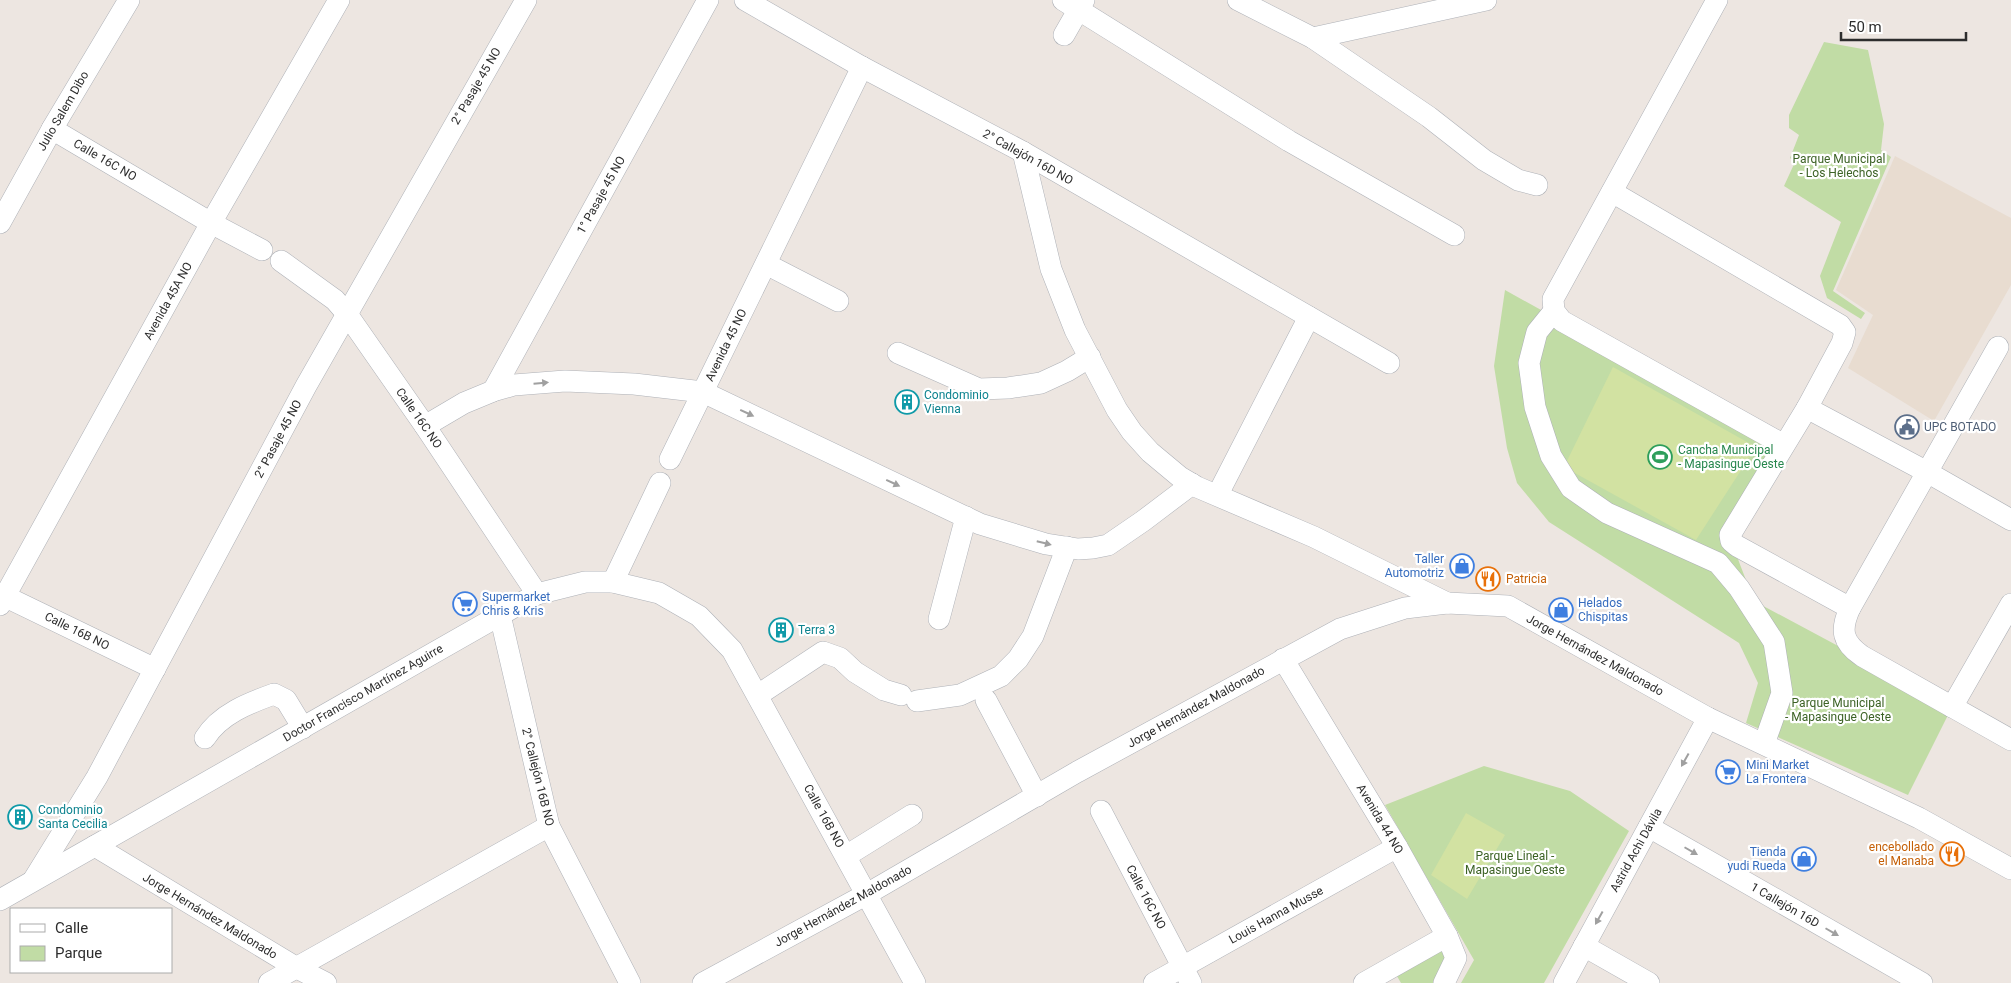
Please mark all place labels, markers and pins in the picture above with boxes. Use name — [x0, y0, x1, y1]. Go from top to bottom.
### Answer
place label: Condominio Vienna — [924, 388, 989, 416]
building icon: Condominio Vienna — [894, 389, 920, 415]
public building icon: UPC BOTADO — [1894, 414, 1920, 440]
place label: UPC BOTADO — [1924, 420, 1996, 434]
place label: Cancha Municipal - Mapasingue Oeste — [1678, 443, 1784, 471]
sports icon: Cancha Municipal - Mapasingue Oeste — [1647, 444, 1673, 470]
place label: Taller Automotriz — [1385, 552, 1444, 580]
shop icon: Taller Automotriz — [1449, 553, 1475, 579]
restaurant icon: Patricia — [1475, 566, 1501, 592]
place label: Patricia — [1506, 572, 1547, 586]
place label: Supermarket Chris & Kris — [482, 590, 550, 618]
supermarket icon: Supermarket Chris & Kris — [452, 591, 478, 617]
place label: Helados Chispitas — [1578, 596, 1628, 624]
shop icon: Helados Chispitas — [1548, 597, 1574, 623]
building icon: Terra 3 — [768, 617, 794, 643]
place label: Terra 3 — [798, 623, 835, 637]
place label: Mini Market La Frontera — [1746, 758, 1809, 786]
supermarket icon: Mini Market La Frontera — [1715, 759, 1741, 785]
place label: Condominio Santa Cecilia — [38, 803, 107, 831]
building icon: Condominio Santa Cecilia — [7, 804, 33, 830]
place label: encebollado el Manaba — [1869, 840, 1934, 868]
restaurant icon: encebollado el Manaba — [1939, 841, 1965, 867]
place label: Tienda yudi Rueda — [1727, 845, 1786, 873]
shop icon: Tienda yudi Rueda — [1791, 846, 1817, 872]

